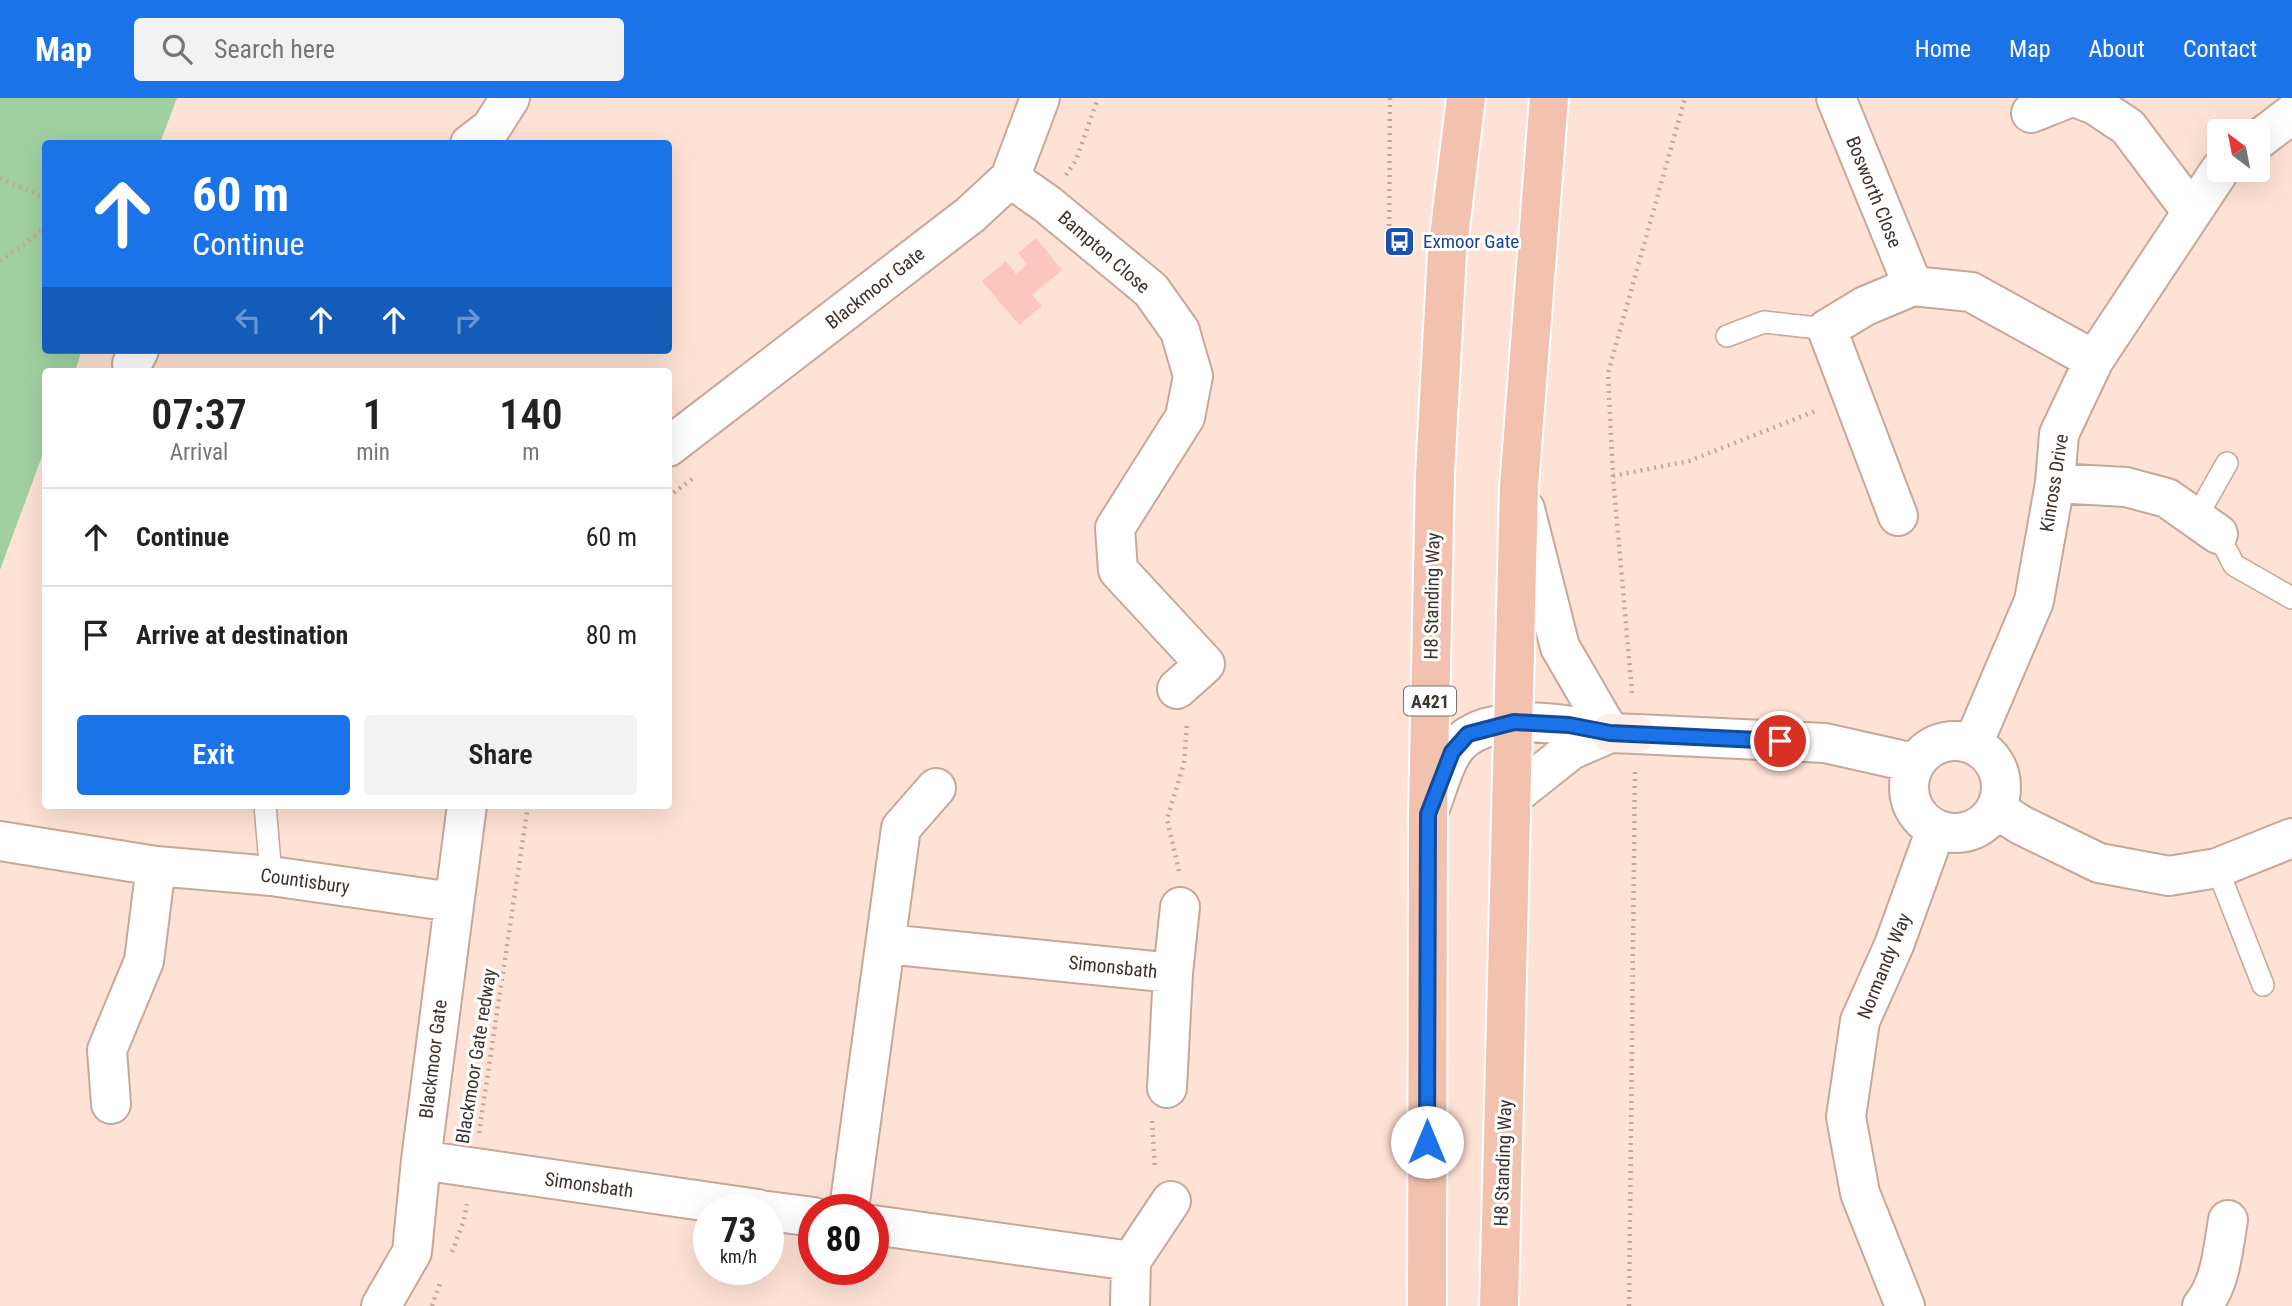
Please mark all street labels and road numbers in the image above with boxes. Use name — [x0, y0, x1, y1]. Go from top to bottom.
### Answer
street label: Bosworth Close — [1841, 133, 1907, 251]
street label: Bampton Close — [1053, 206, 1155, 298]
street label: Blackmoor Gate — [821, 242, 929, 334]
street label: Kinross Drive — [2035, 432, 2073, 534]
street label: H8 Standing Way — [1419, 532, 1445, 660]
road number: A421 — [1404, 686, 1456, 716]
street label: Countisbury — [259, 863, 351, 899]
street label: Normandy Way — [1852, 909, 1916, 1022]
street label: Simonsbath — [1067, 951, 1159, 983]
street label: Blackmoor Gate redway — [451, 967, 501, 1145]
street label: Blackmoor Gate — [414, 998, 452, 1120]
street label: H8 Standing Way — [1489, 1099, 1517, 1227]
street label: Simonsbath — [543, 1167, 635, 1203]

